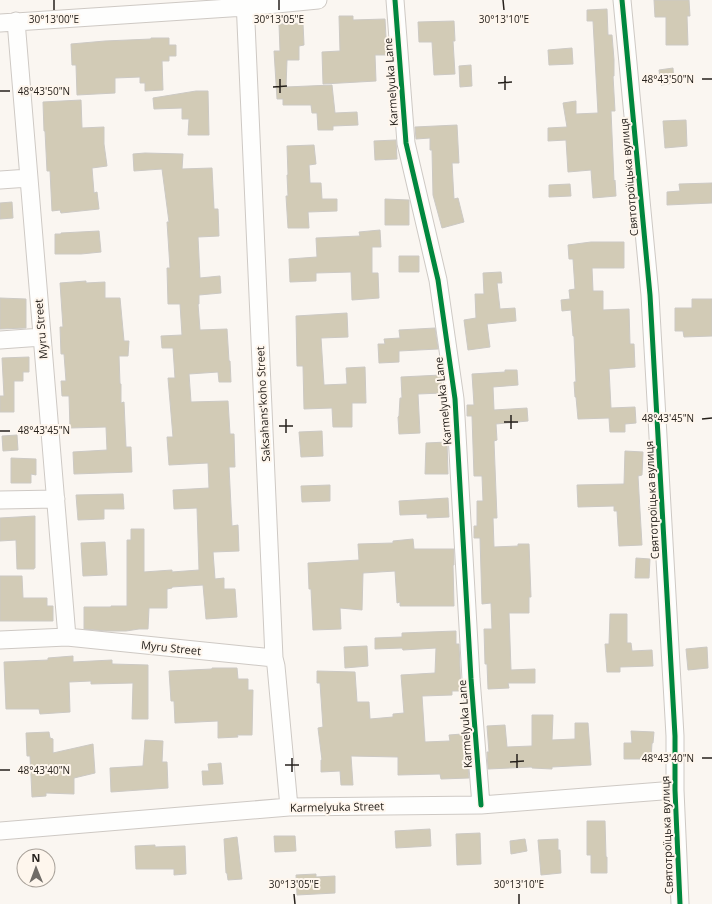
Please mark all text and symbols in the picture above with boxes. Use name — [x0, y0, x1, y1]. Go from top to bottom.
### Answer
text: 30°13'00"E — [29, 12, 79, 26]
text: 30°13'05"E — [254, 12, 304, 26]
text: 30°13'10"E — [479, 12, 529, 26]
street label: Karmelyuka Lane — [380, 37, 401, 127]
text: 48°43'50"N — [642, 72, 694, 86]
text: 48°43'50"N — [18, 84, 70, 98]
street label: Святотроїцька вулиця — [616, 117, 641, 237]
street label: Myru Street — [30, 298, 51, 360]
street label: Saksahansʹkoho Street — [252, 346, 273, 462]
street label: Karmelyuka Lane — [430, 356, 455, 446]
text: 48°43'45"N — [642, 411, 694, 425]
text: 48°43'45"N — [18, 423, 70, 437]
street label: Святотроїцька вулиця — [641, 440, 662, 560]
street label: Myru Street — [140, 637, 202, 658]
street label: Karmelyuka Lane — [454, 679, 475, 769]
text: 48°43'40"N — [642, 751, 694, 765]
text: 48°43'40"N — [18, 763, 70, 777]
street label: Святотроїцька вулиця — [657, 776, 676, 895]
street label: Karmelyuka Street — [290, 798, 384, 815]
north arrow — [16, 848, 56, 888]
text: N — [31, 850, 40, 865]
text: 30°13'05"E — [269, 877, 319, 891]
text: 30°13'10"E — [494, 877, 544, 891]

